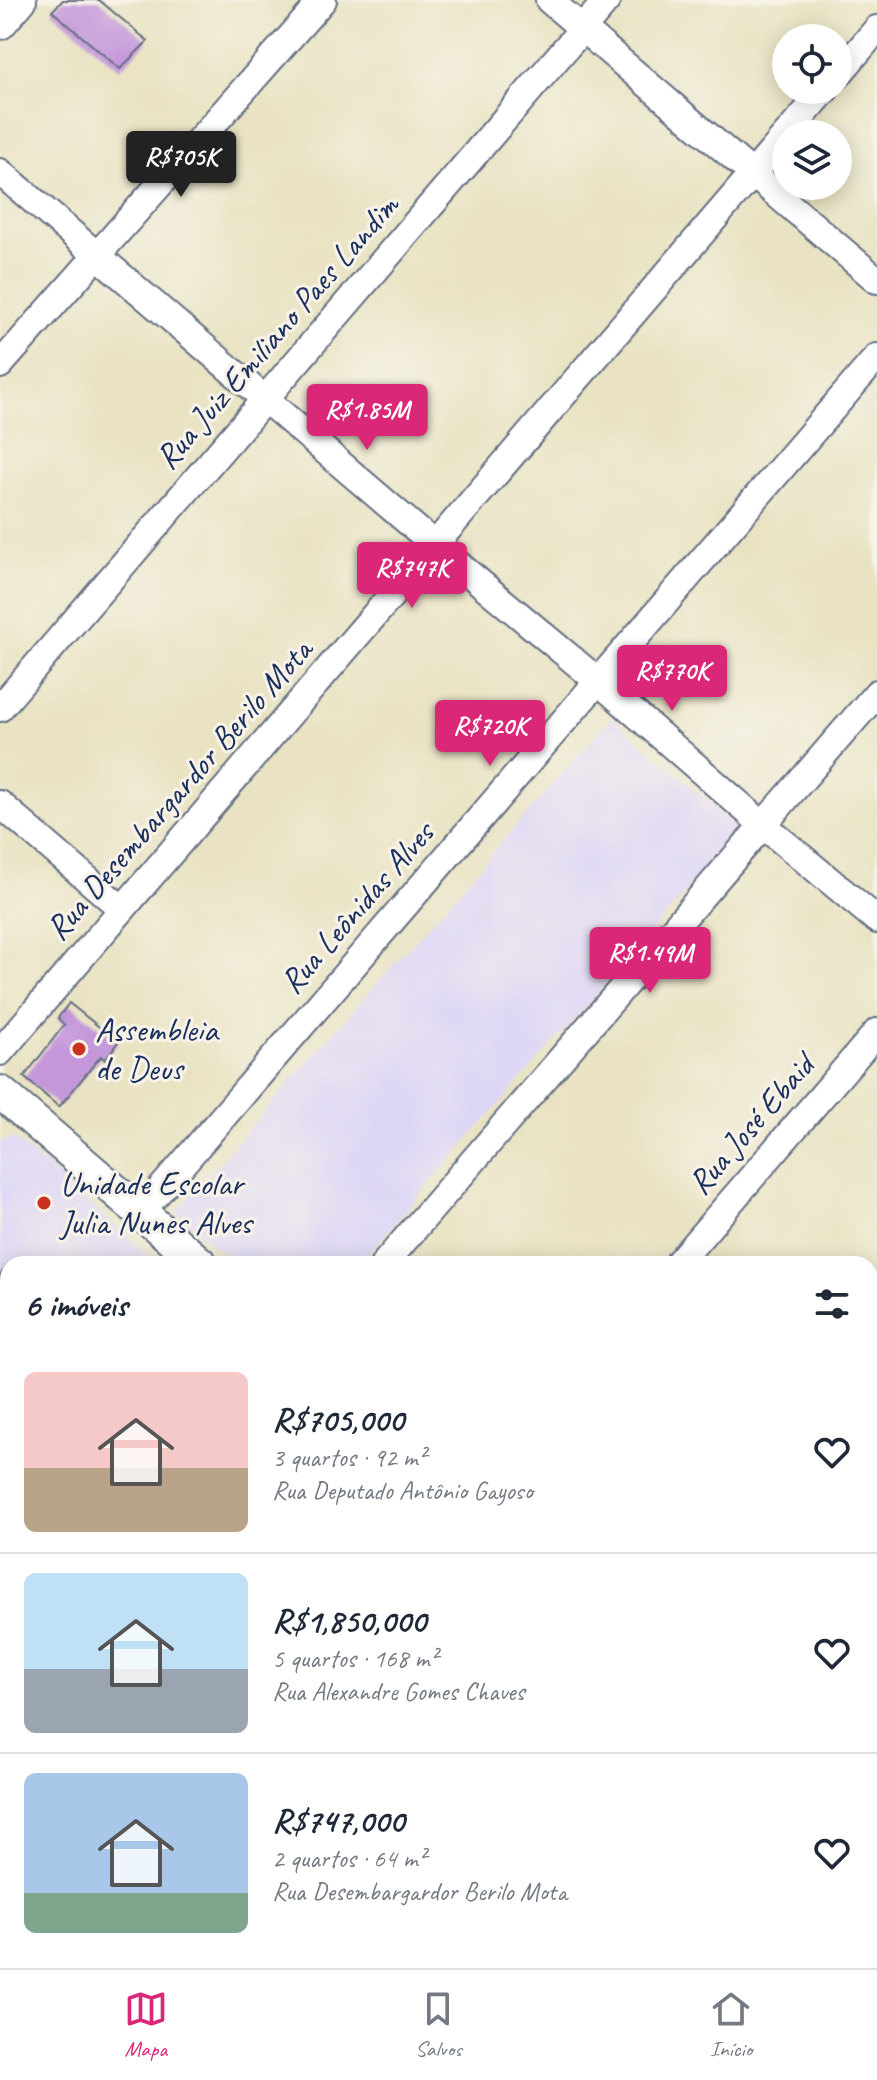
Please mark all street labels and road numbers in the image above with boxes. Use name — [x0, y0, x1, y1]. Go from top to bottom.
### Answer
street label: Rua Juiz Emiliano Paes Landim — [145, 183, 409, 478]
street label: Rua Desembargardor Berilo Mota — [36, 627, 323, 949]
street label: Rua Leônidas Alves — [270, 810, 445, 1002]
street label: Rua José Ebaid — [678, 1041, 827, 1203]

